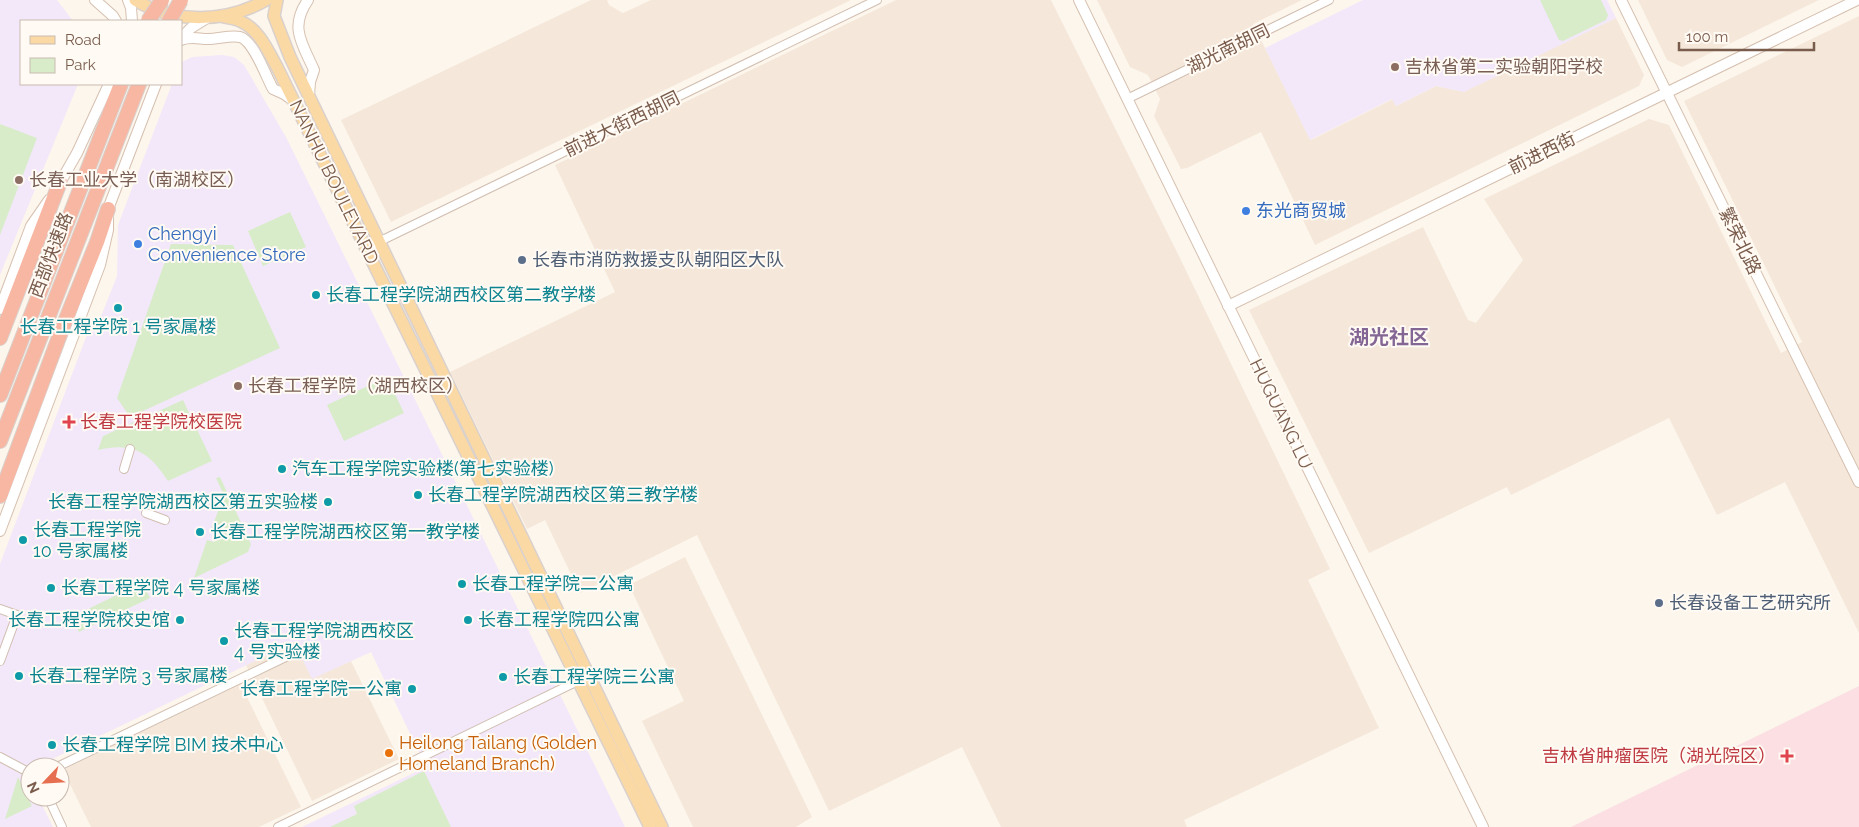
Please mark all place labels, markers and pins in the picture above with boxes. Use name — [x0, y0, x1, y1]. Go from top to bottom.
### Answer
place label: 吉林省第二实验朝阳学校 — [1405, 56, 1603, 77]
marker: 吉林省第二实验朝阳学校 — [1389, 61, 1401, 73]
place label: 长春工业大学（南湖校区） — [29, 169, 245, 190]
marker: 长春工业大学（南湖校区） — [13, 174, 25, 186]
place label: 东光商贸城 — [1256, 200, 1346, 221]
marker: 东光商贸城 — [1240, 205, 1252, 217]
place label: Chengyi Convenience Store — [148, 223, 306, 265]
marker: Chengyi Convenience Store — [132, 238, 144, 250]
place label: 长春市消防救援支队朝阳区大队 — [532, 249, 784, 270]
marker: 长春市消防救援支队朝阳区大队 — [516, 254, 528, 266]
place label: 长春工程学院湖西校区第二教学楼 — [326, 284, 596, 305]
marker: 长春工程学院湖西校区第二教学楼 — [310, 289, 322, 301]
marker: 长春工程学院 1 号家属楼 — [112, 302, 124, 314]
place label: 长春工程学院 1 号家属楼 — [20, 316, 216, 337]
place label: 长春工程学院（湖西校区） — [248, 375, 464, 396]
marker: 长春工程学院（湖西校区） — [232, 380, 244, 392]
place label: 长春工程学院校医院 — [80, 411, 242, 432]
marker: 长春工程学院校医院 — [62, 415, 76, 429]
place label: 汽车工程学院实验楼(第七实验楼) — [292, 458, 554, 479]
marker: 汽车工程学院实验楼(第七实验楼) — [276, 463, 288, 475]
place label: 长春工程学院湖西校区第三教学楼 — [428, 484, 698, 505]
marker: 长春工程学院湖西校区第三教学楼 — [412, 489, 424, 501]
place label: 长春工程学院湖西校区第五实验楼 — [48, 491, 318, 512]
marker: 长春工程学院湖西校区第五实验楼 — [322, 496, 334, 508]
place label: 长春工程学院 10 号家属楼 — [33, 519, 141, 561]
place label: 长春工程学院湖西校区第一教学楼 — [210, 521, 480, 542]
marker: 长春工程学院湖西校区第一教学楼 — [194, 526, 206, 538]
marker: 长春工程学院 10 号家属楼 — [17, 534, 29, 546]
place label: 长春工程学院二公寓 — [472, 573, 634, 594]
place label: 长春工程学院 4 号家属楼 — [61, 577, 260, 598]
marker: 长春工程学院二公寓 — [456, 578, 468, 590]
marker: 长春工程学院 4 号家属楼 — [45, 582, 57, 594]
place label: 长春设备工艺研究所 — [1669, 592, 1831, 613]
marker: 长春设备工艺研究所 — [1653, 597, 1665, 609]
place label: 长春工程学院校史馆 — [8, 609, 170, 630]
place label: 长春工程学院四公寓 — [478, 609, 640, 630]
marker: 长春工程学院校史馆 — [174, 614, 186, 626]
marker: 长春工程学院四公寓 — [462, 614, 474, 626]
place label: 长春工程学院湖西校区 4 号实验楼 — [234, 620, 414, 662]
marker: 长春工程学院湖西校区 4 号实验楼 — [218, 635, 230, 647]
place label: 长春工程学院 3 号家属楼 — [29, 665, 228, 686]
place label: 长春工程学院三公寓 — [513, 666, 675, 687]
marker: 长春工程学院 3 号家属楼 — [13, 670, 25, 682]
marker: 长春工程学院三公寓 — [497, 671, 509, 683]
place label: 长春工程学院一公寓 — [240, 678, 402, 699]
marker: 长春工程学院一公寓 — [406, 683, 418, 695]
place label: Heilong Tailang (Golden Homeland Branch) — [399, 732, 597, 774]
place label: 长春工程学院 BIM 技术中心 — [62, 734, 283, 755]
marker: 长春工程学院 BIM 技术中心 — [46, 739, 58, 751]
place label: 吉林省肿瘤医院（湖光院区） — [1542, 745, 1776, 766]
marker: Heilong Tailang (Golden Homeland Branch) — [383, 747, 395, 759]
marker: 吉林省肿瘤医院（湖光院区） — [1780, 749, 1794, 763]

